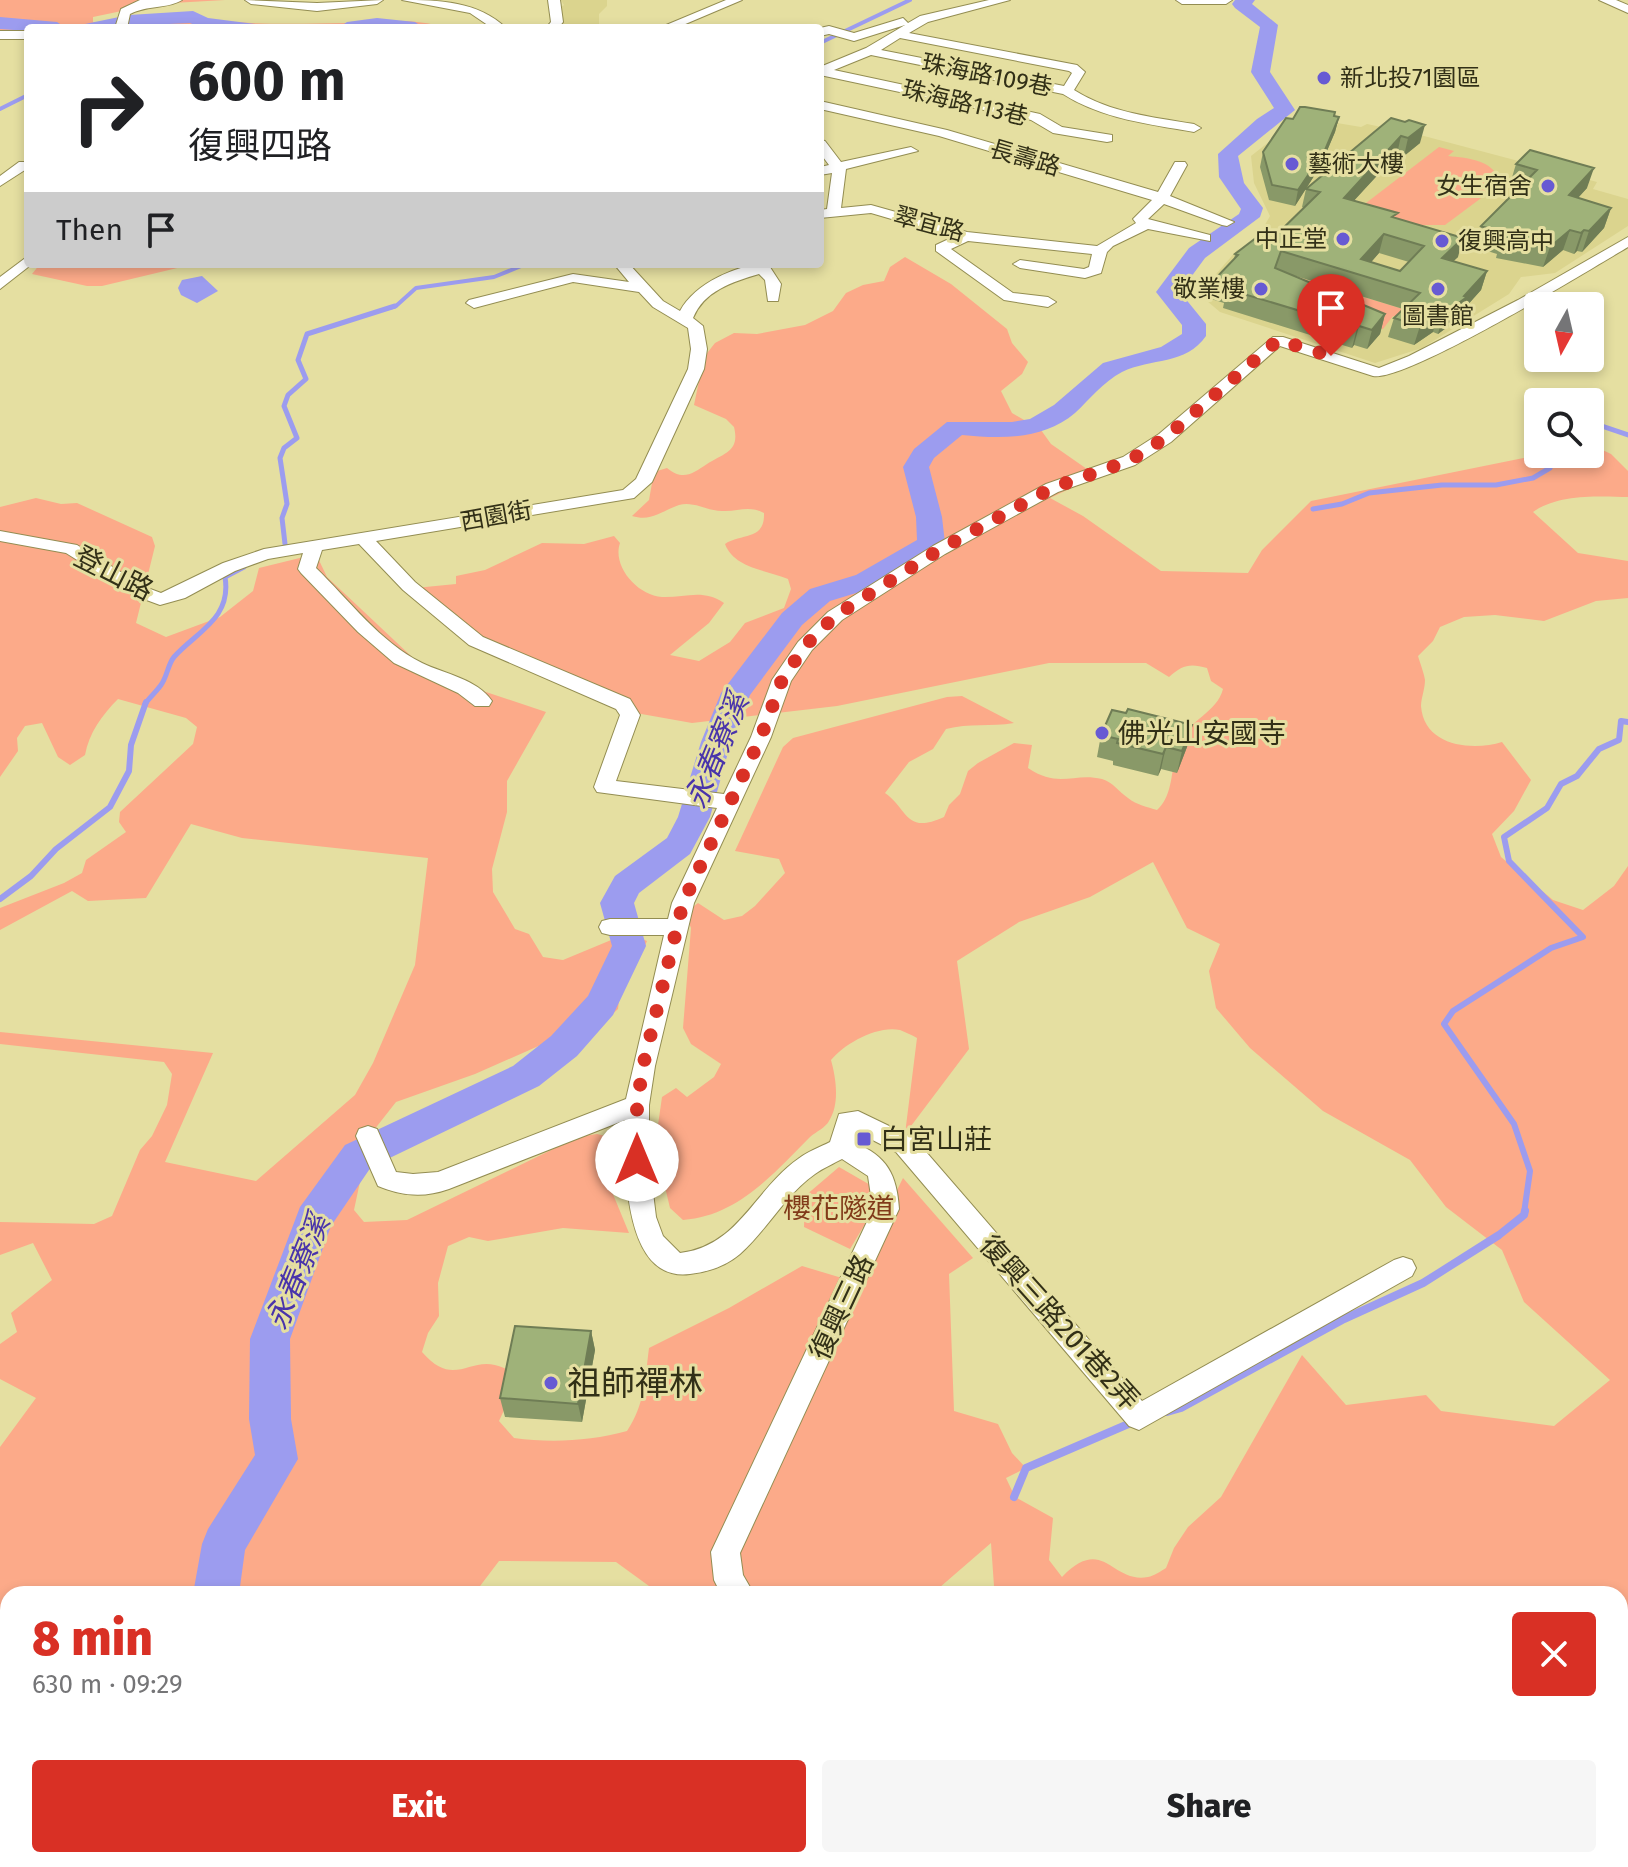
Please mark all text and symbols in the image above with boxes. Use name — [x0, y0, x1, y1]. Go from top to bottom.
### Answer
text: 600 m — [188, 48, 346, 115]
street label: 珠海路109巷 — [919, 49, 1055, 101]
icon: right — [56, 56, 160, 160]
place label: 新北投71園區 — [1340, 64, 1481, 92]
marker: 新北投71園區 — [1315, 69, 1333, 87]
street label: 珠海路113巷 — [899, 75, 1031, 131]
text: 復興四路 — [188, 124, 332, 168]
street label: 長壽路 — [987, 135, 1063, 181]
place label: 藝術大樓 — [1308, 150, 1404, 178]
marker: 藝術大樓 — [1283, 155, 1301, 173]
place label: 女生宿舍 — [1436, 172, 1532, 200]
marker: 女生宿舍 — [1539, 177, 1557, 195]
street label: 翠宜路 — [891, 201, 967, 247]
icon: arrive — [139, 208, 183, 252]
text: Then — [56, 212, 123, 248]
place label: 中正堂 — [1255, 225, 1327, 253]
place label: 復興高中 — [1458, 227, 1554, 255]
marker: 中正堂 — [1334, 230, 1352, 248]
marker: 復興高中 — [1433, 232, 1451, 250]
pin — [1297, 274, 1365, 356]
place label: 敬業樓 — [1173, 275, 1245, 303]
marker: 敬業樓 — [1252, 280, 1270, 298]
marker: 圖書館 — [1429, 280, 1447, 298]
icon: arrive — [1309, 286, 1353, 330]
north arrow — [1524, 292, 1604, 372]
map controls — [1524, 292, 1604, 468]
place label: 圖書館 — [1402, 302, 1474, 330]
button: search — [1524, 388, 1604, 468]
street label: 西園街 — [458, 496, 534, 536]
street label: 登山路 — [69, 540, 159, 607]
water label: 永春寮溪 — [678, 685, 758, 813]
place label: 佛光山安國寺 — [1118, 717, 1286, 750]
marker: 佛光山安國寺 — [1093, 724, 1111, 742]
position arrow — [595, 1118, 679, 1202]
place label: 白宮山莊 — [880, 1123, 992, 1156]
marker: 白宮山莊 — [855, 1130, 873, 1148]
park label: 櫻花隧道 — [783, 1192, 895, 1225]
water label: 永春寮溪 — [259, 1206, 339, 1334]
street label: 復興三路201巷2弄 — [973, 1229, 1146, 1416]
street label: 復興三路 — [803, 1249, 880, 1365]
place label: 祖師禪林 — [567, 1363, 703, 1404]
marker: 祖師禪林 — [542, 1374, 560, 1392]
text: 8 min — [32, 1610, 153, 1668]
button: close — [1512, 1612, 1596, 1696]
text: 630 m · 09:29 — [32, 1669, 183, 1700]
button: Exit — [32, 1760, 806, 1852]
button: Share — [822, 1760, 1596, 1852]

